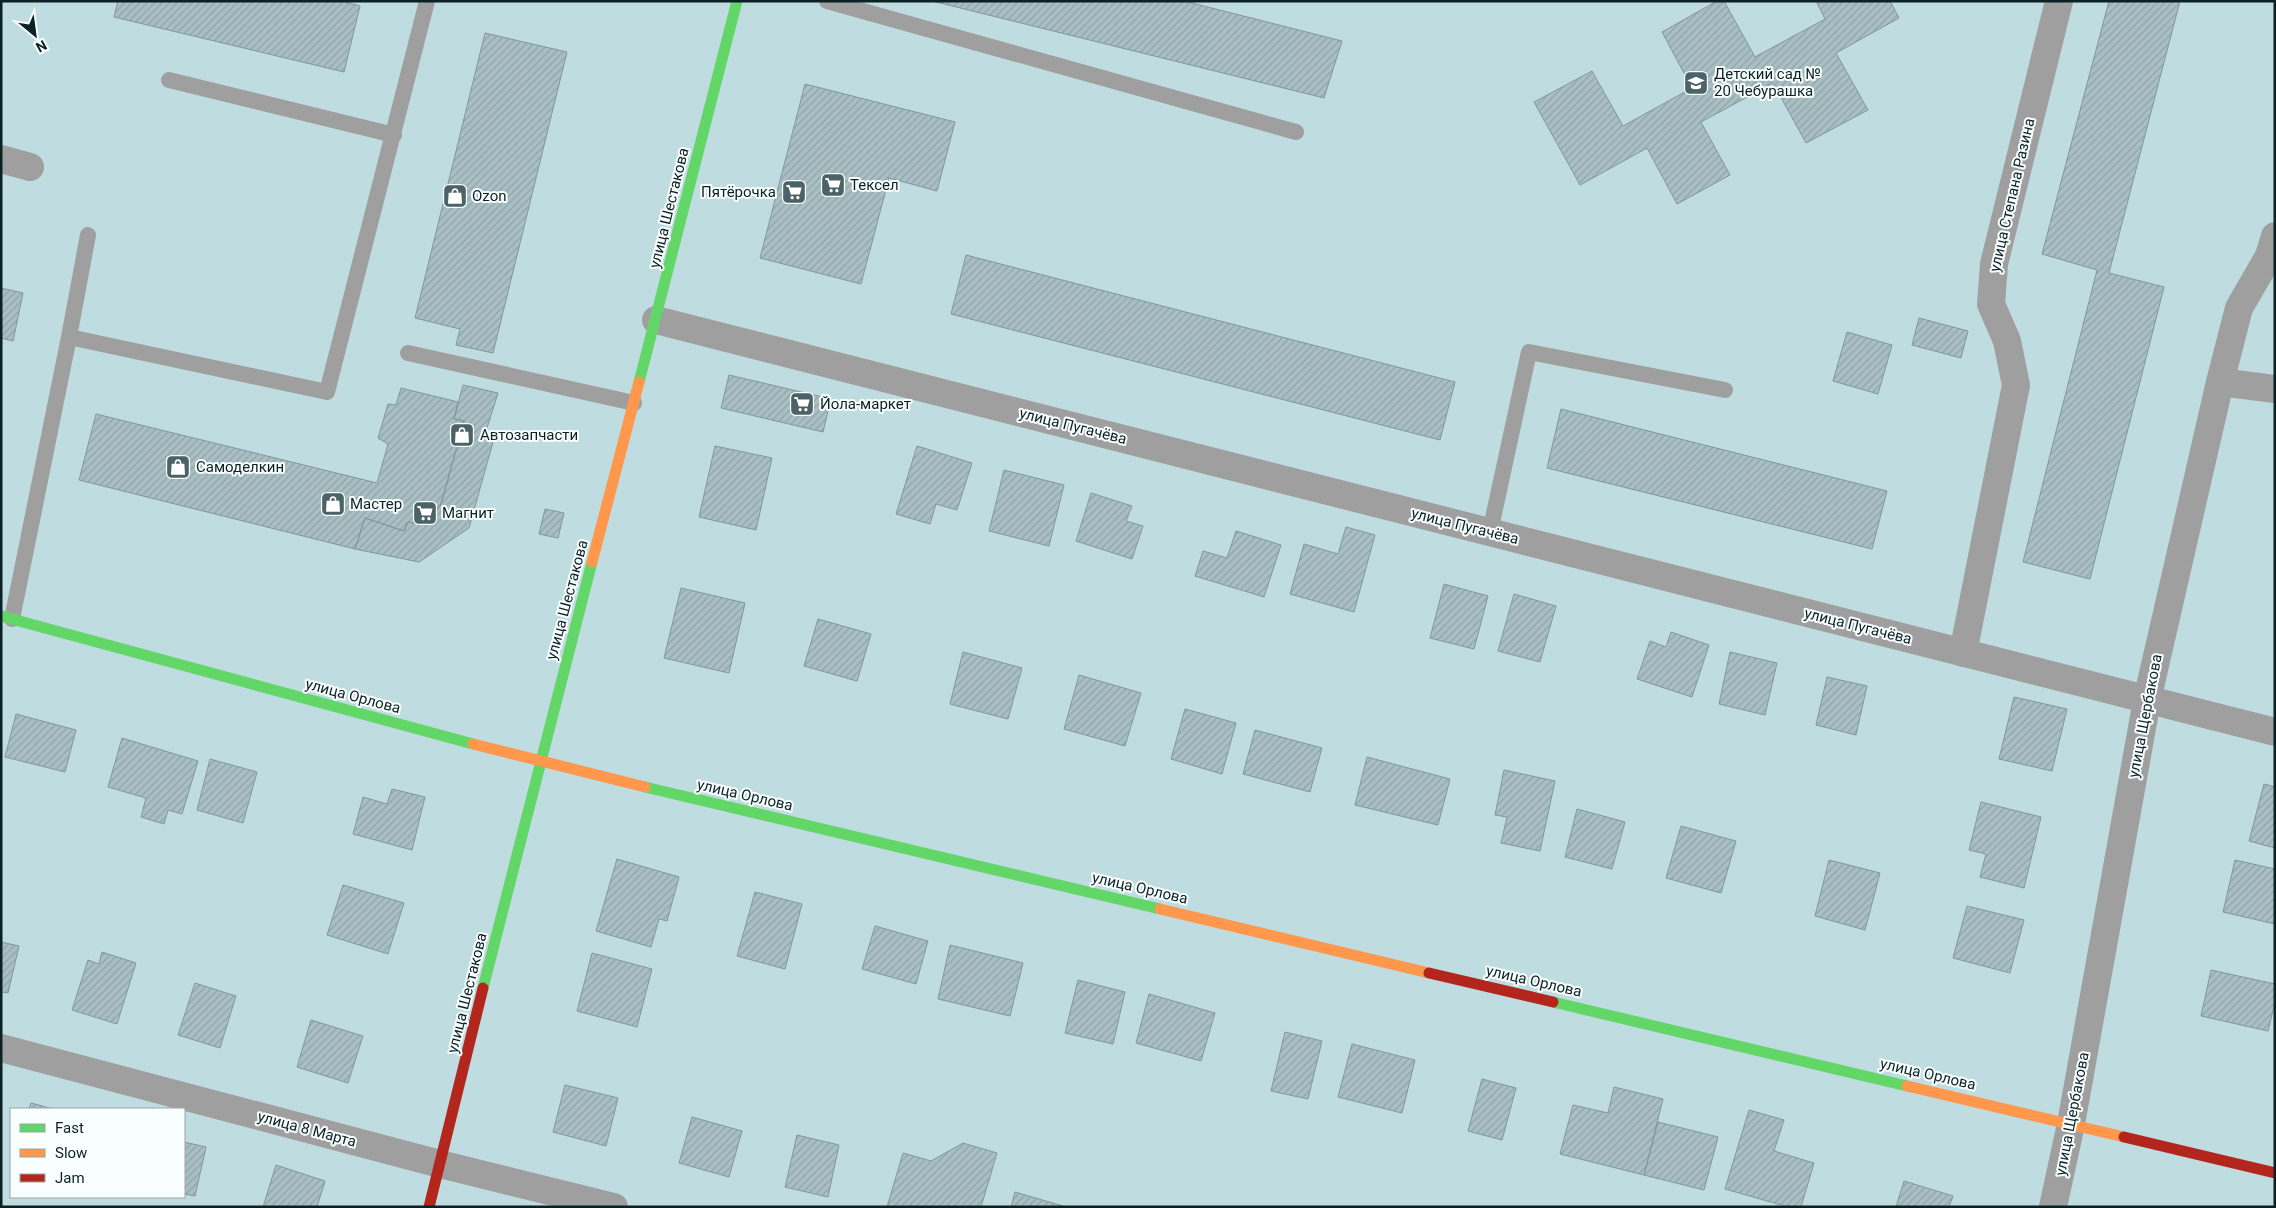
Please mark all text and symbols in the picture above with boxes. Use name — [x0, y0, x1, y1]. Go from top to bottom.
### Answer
north arrow — [10, 10, 60, 60]
text: N — [33, 37, 50, 56]
place label: Детский сад № 20 Чебурашка — [1714, 65, 1821, 100]
school or university icon: Детский сад № 20 Чебурашка — [1683, 70, 1709, 96]
street label: улица Степана Разина — [1986, 116, 2038, 274]
street label: улица Шестакова — [645, 146, 693, 270]
supermarket icon: Тексел — [820, 172, 846, 198]
place label: Тексел — [850, 176, 899, 194]
supermarket icon: Пятёрочка — [781, 179, 807, 205]
shop icon: Ozon — [442, 183, 468, 209]
place label: Пятёрочка — [701, 183, 776, 201]
place label: Ozon — [472, 187, 506, 205]
supermarket icon: Йола-маркет — [789, 391, 815, 417]
place label: Йола-маркет — [820, 395, 911, 413]
street label: улица Пугачёва — [1017, 404, 1129, 448]
shop icon: Автозапчасти — [449, 422, 475, 448]
place label: Автозапчасти — [480, 426, 578, 444]
shop icon: Самоделкин — [165, 454, 191, 480]
place label: Самоделкин — [196, 458, 284, 476]
shop icon: Мастер — [320, 491, 346, 517]
place label: Мастер — [350, 495, 402, 513]
supermarket icon: Магнит — [412, 500, 438, 526]
place label: Магнит — [442, 504, 494, 522]
street label: улица Пугачёва — [1409, 504, 1521, 548]
street label: улица Шестакова — [542, 538, 592, 662]
street label: улица Пугачёва — [1802, 604, 1914, 648]
street label: улица Щербакова — [2124, 653, 2166, 779]
street label: улица Орлова — [304, 675, 402, 717]
street label: улица Орлова — [695, 775, 795, 815]
street label: улица Орлова — [1090, 868, 1190, 908]
street label: улица Шестакова — [443, 931, 491, 1055]
street label: улица Орлова — [1484, 961, 1584, 1001]
street label: улица Щербакова — [2051, 1051, 2093, 1177]
street label: улица Орлова — [1878, 1054, 1978, 1094]
street label: улица 8 Марта — [256, 1107, 358, 1151]
legend — [10, 1108, 185, 1198]
text: Fast — [55, 1119, 84, 1137]
text: Slow — [55, 1144, 87, 1162]
text: Jam — [55, 1169, 85, 1187]

